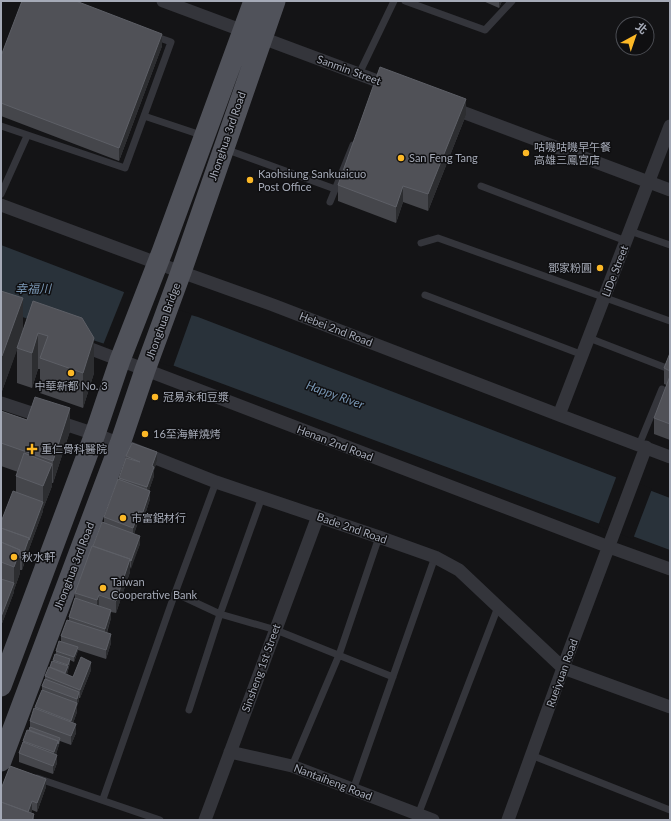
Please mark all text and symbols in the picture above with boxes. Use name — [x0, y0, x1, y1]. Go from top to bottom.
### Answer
north arrow — [615, 16, 655, 56]
text: 北 — [633, 19, 650, 36]
street label: Sanmin Street — [315, 52, 383, 87]
street label: Jhonghua 3rd Road — [205, 90, 248, 182]
place label: 咕嘰咕嘰早午餐 高雄三鳳宮店 — [534, 140, 611, 166]
marker: 咕嘰咕嘰早午餐 高雄三鳳宮店 — [521, 148, 531, 158]
place label: San Feng Tang — [409, 151, 478, 164]
marker: San Feng Tang — [396, 153, 406, 163]
place label: Kaohsiung Sankuaicuo Post Office — [258, 167, 366, 193]
marker: Kaohsiung Sankuaicuo Post Office — [245, 175, 255, 185]
street label: LiDe Street — [599, 243, 630, 298]
place label: 鄧家粉圓 — [548, 261, 592, 274]
marker: 鄧家粉圓 — [595, 263, 605, 273]
water label: 幸福川 — [15, 281, 53, 296]
street label: Jhonghua Bridge — [143, 281, 182, 361]
street label: Hebei 2nd Road — [298, 309, 375, 348]
marker: 中華新都 No. 3 — [66, 368, 76, 378]
water label: Happy River — [304, 377, 367, 412]
place label: 中華新都 No. 3 — [34, 379, 108, 392]
place label: 冠易永和豆漿 — [163, 390, 229, 403]
marker: 冠易永和豆漿 — [150, 392, 160, 402]
street label: Henan 2nd Road — [295, 422, 375, 463]
place label: 16至海鮮燒烤 — [153, 427, 221, 440]
marker: 16至海鮮燒烤 — [140, 429, 150, 439]
place label: 重仁骨科醫院 — [41, 442, 107, 455]
marker: 重仁骨科醫院 — [26, 443, 38, 455]
street label: Bade 2nd Road — [315, 509, 389, 546]
place label: 市富鋁材行 — [131, 511, 186, 524]
marker: 市富鋁材行 — [118, 513, 128, 523]
street label: Jhonghua 3rd Road — [51, 520, 96, 612]
place label: 秋水軒 — [22, 550, 56, 563]
marker: 秋水軒 — [9, 552, 19, 562]
place label: Taiwan Cooperative Bank — [111, 575, 198, 601]
marker: Taiwan Cooperative Bank — [98, 583, 108, 593]
street label: Sinsheng 1st Street — [239, 622, 283, 714]
street label: Rueiyuan Road — [543, 637, 580, 709]
street label: Nantaiheng Road — [292, 761, 374, 802]

